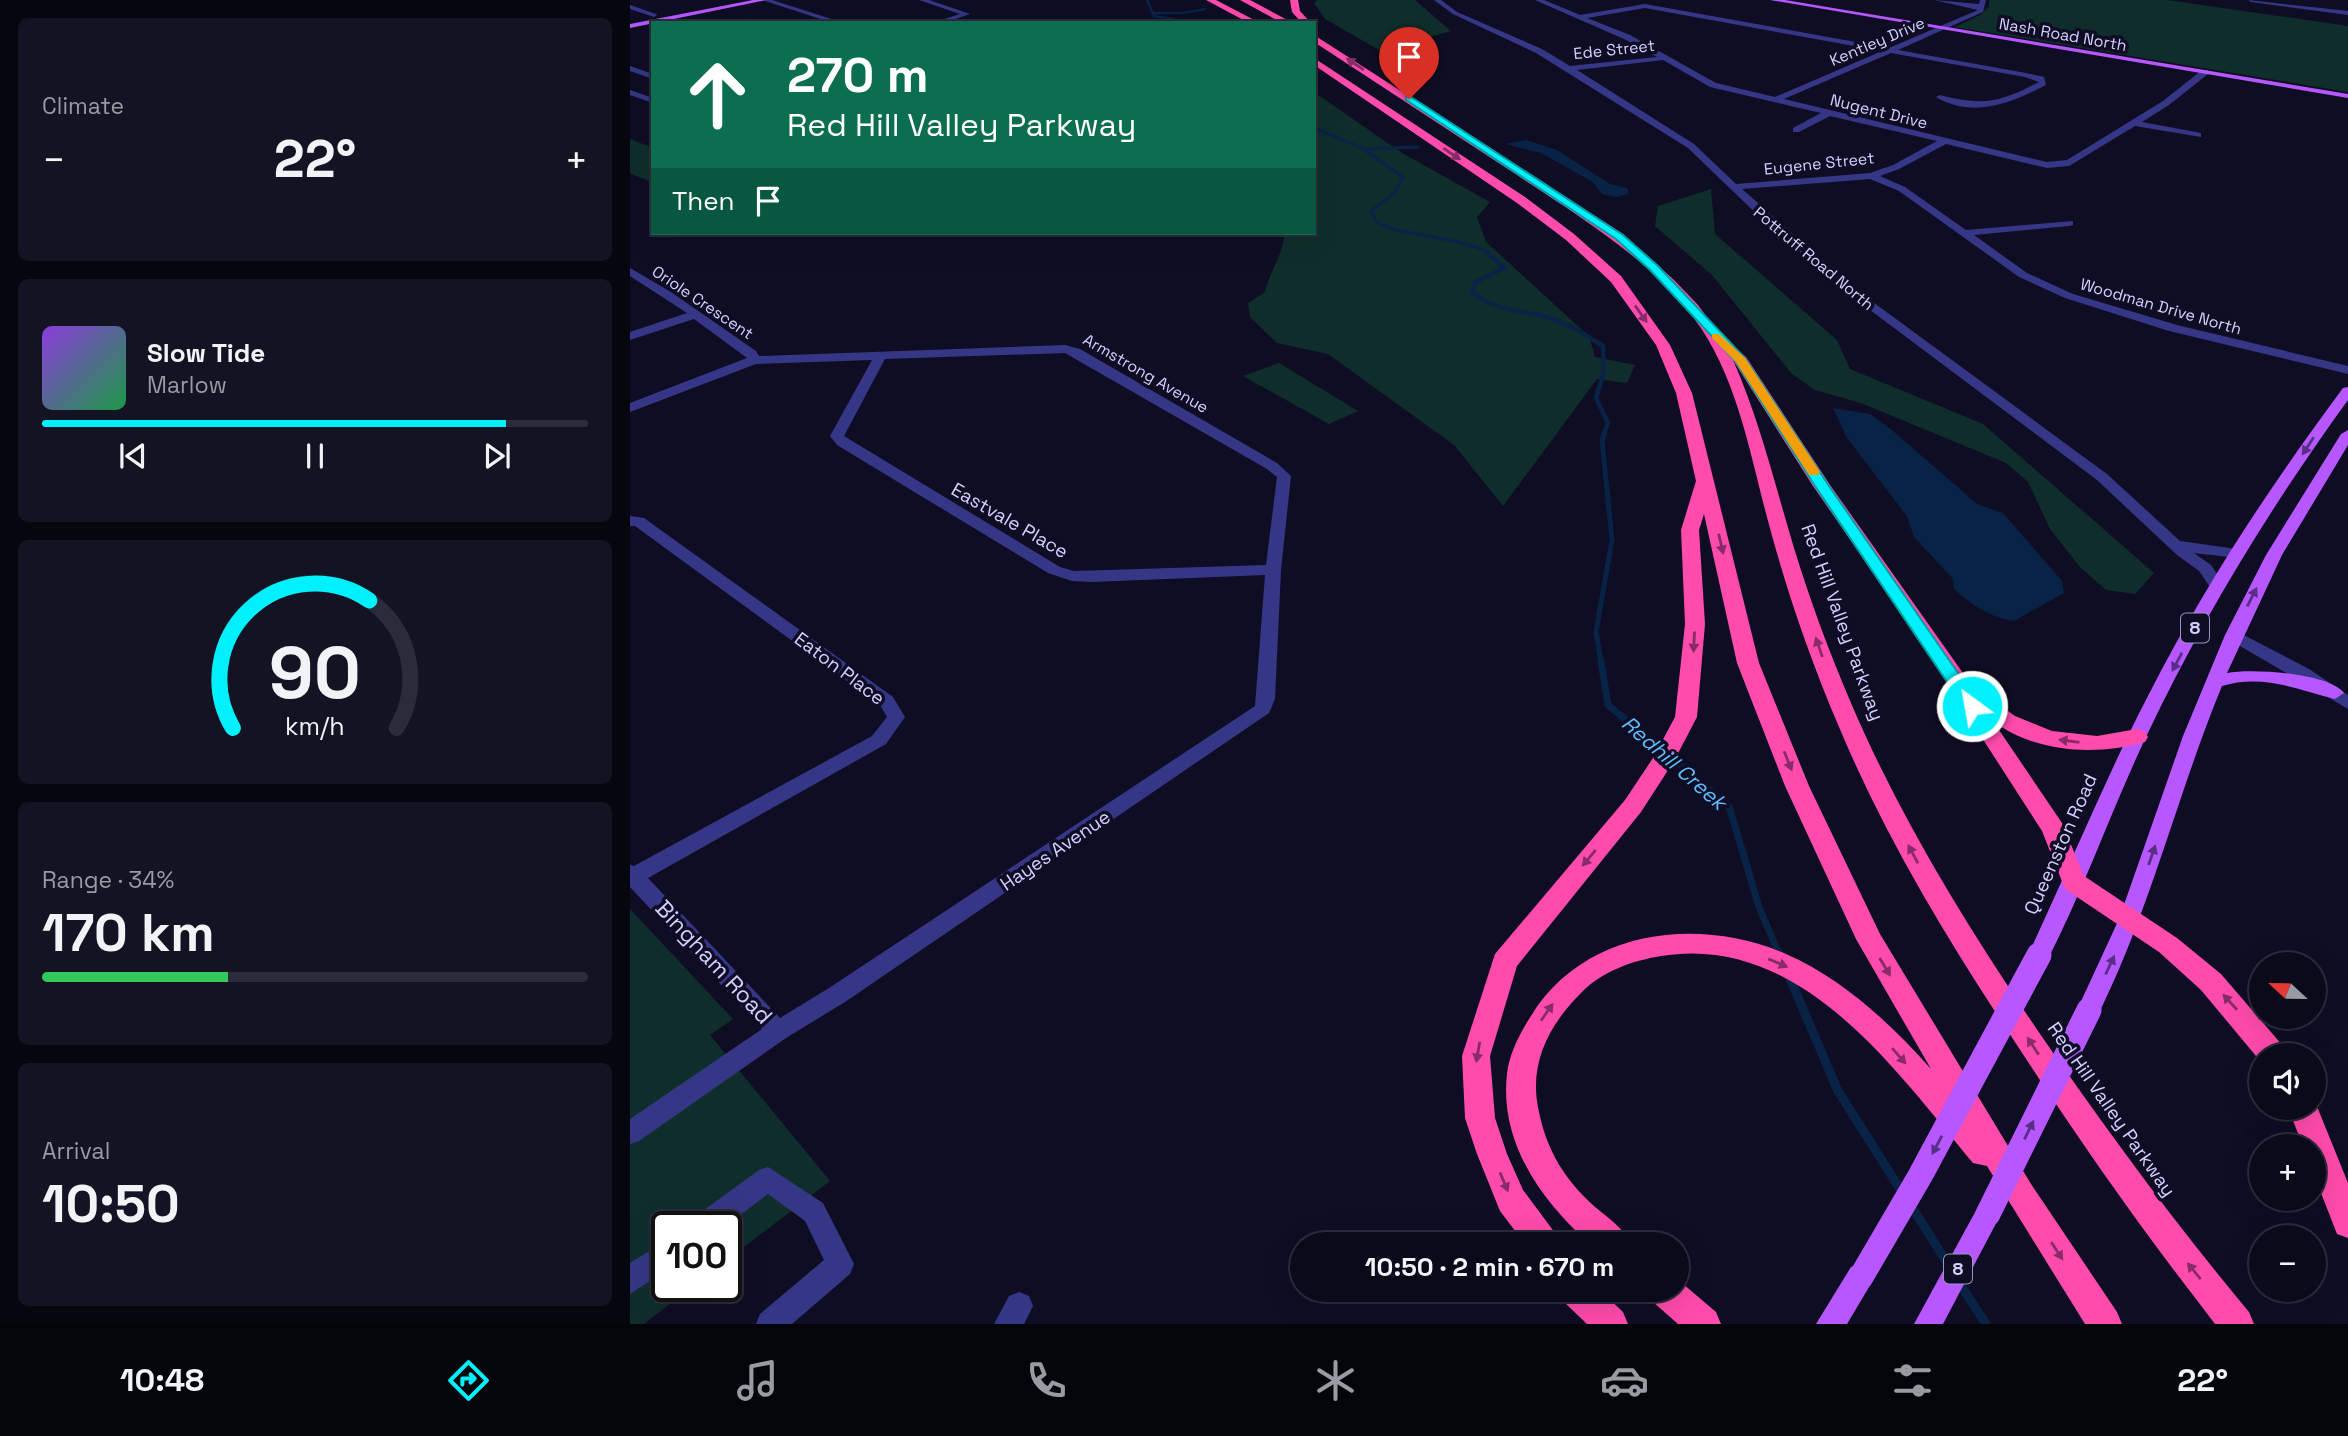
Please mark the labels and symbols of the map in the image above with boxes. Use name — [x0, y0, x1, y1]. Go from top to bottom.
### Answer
street label: Kentley Drive — [1826, 12, 1928, 71]
street label: Nash Road North — [1997, 13, 2128, 56]
pin — [1379, 27, 1439, 99]
street label: Ede Street — [1572, 35, 1656, 64]
one-way arrow — [1345, 57, 1365, 70]
street label: Nugent Drive — [1828, 89, 1930, 134]
one-way arrow — [1443, 147, 1461, 161]
street label: Eugene Street — [1763, 147, 1875, 180]
street label: Pottruff Road North — [1749, 202, 1878, 315]
street label: Oriole Crescent — [648, 261, 757, 344]
street label: Woodman Drive North — [2078, 273, 2244, 340]
one-way arrow — [1634, 305, 1648, 323]
street label: Armstrong Avenue — [1079, 329, 1212, 418]
one-way arrow — [2301, 437, 2314, 456]
street label: Eastvale Place — [947, 477, 1073, 564]
street label: Red Hill Valley Parkway — [1795, 520, 1890, 724]
one-way arrow — [1716, 533, 1727, 555]
one-way arrow — [2247, 587, 2258, 607]
road number: 8 — [2181, 614, 2209, 642]
street label: Eaton Place — [789, 626, 890, 711]
one-way arrow — [1688, 631, 1699, 653]
one-way arrow — [1813, 636, 1824, 657]
one-way arrow — [2171, 652, 2183, 672]
position arrow — [1935, 669, 2009, 743]
water label: Redhill Creek — [1616, 710, 1734, 817]
one-way arrow — [2058, 736, 2080, 747]
one-way arrow — [1782, 751, 1793, 772]
street label: Queenston Road — [2018, 770, 2103, 919]
street label: Hayes Avenue — [995, 804, 1115, 897]
one-way arrow — [1907, 843, 1919, 863]
one-way arrow — [2147, 844, 2158, 865]
one-way arrow — [1581, 848, 1596, 866]
street label: Bingham Road — [649, 894, 779, 1030]
north arrow — [2249, 952, 2326, 1029]
one-way arrow — [2104, 955, 2116, 975]
one-way arrow — [1879, 957, 1892, 976]
one-way arrow — [1768, 958, 1789, 969]
one-way arrow — [2222, 993, 2238, 1011]
one-way arrow — [1540, 1003, 1554, 1021]
street label: Red Hill Valley Parkway — [2042, 1017, 2181, 1201]
one-way arrow — [2027, 1037, 2040, 1056]
one-way arrow — [1472, 1041, 1483, 1063]
one-way arrow — [1891, 1047, 1907, 1065]
one-way arrow — [2024, 1120, 2035, 1140]
one-way arrow — [1931, 1135, 1943, 1155]
one-way arrow — [1498, 1172, 1510, 1192]
speed limit sign: 100 — [651, 1211, 742, 1302]
one-way arrow — [2050, 1242, 2063, 1261]
road number: 8 — [1944, 1254, 1972, 1284]
one-way arrow — [2186, 1263, 2201, 1281]

